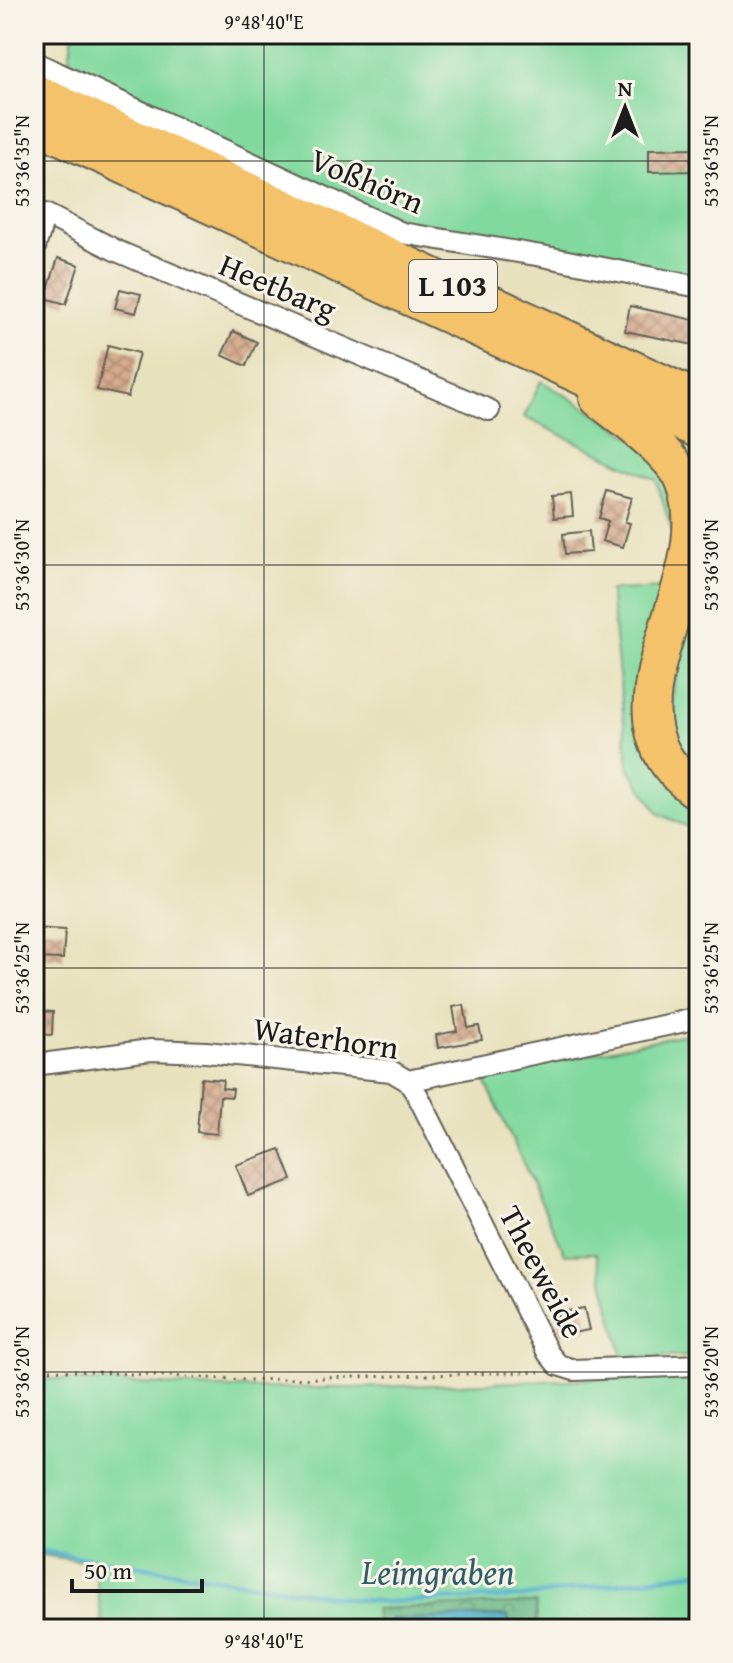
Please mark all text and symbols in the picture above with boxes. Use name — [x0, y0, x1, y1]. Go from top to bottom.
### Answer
text: 9°48'40"E — [224, 7, 304, 36]
north arrow — [585, 68, 665, 148]
text: N — [618, 72, 633, 104]
text: 53°36'35"N — [7, 115, 36, 207]
text: 53°36'35"N — [696, 115, 725, 207]
street label: Voßhörn — [303, 136, 431, 226]
street label: Heetbarg — [212, 241, 344, 332]
road number: L 103 — [409, 260, 497, 312]
text: 53°36'30"N — [7, 519, 36, 611]
text: 53°36'30"N — [696, 519, 725, 611]
text: 53°36'25"N — [7, 922, 36, 1014]
text: 53°36'25"N — [696, 922, 725, 1014]
street label: Waterhorn — [250, 1004, 402, 1071]
street label: Theeweide — [488, 1197, 597, 1346]
text: 53°36'20"N — [7, 1326, 36, 1418]
text: 53°36'20"N — [696, 1326, 725, 1418]
scale bar — [72, 1543, 202, 1593]
water label: Leimgraben — [361, 1547, 514, 1596]
text: 50 m — [84, 1553, 132, 1588]
text: 9°48'40"E — [224, 1626, 304, 1655]

